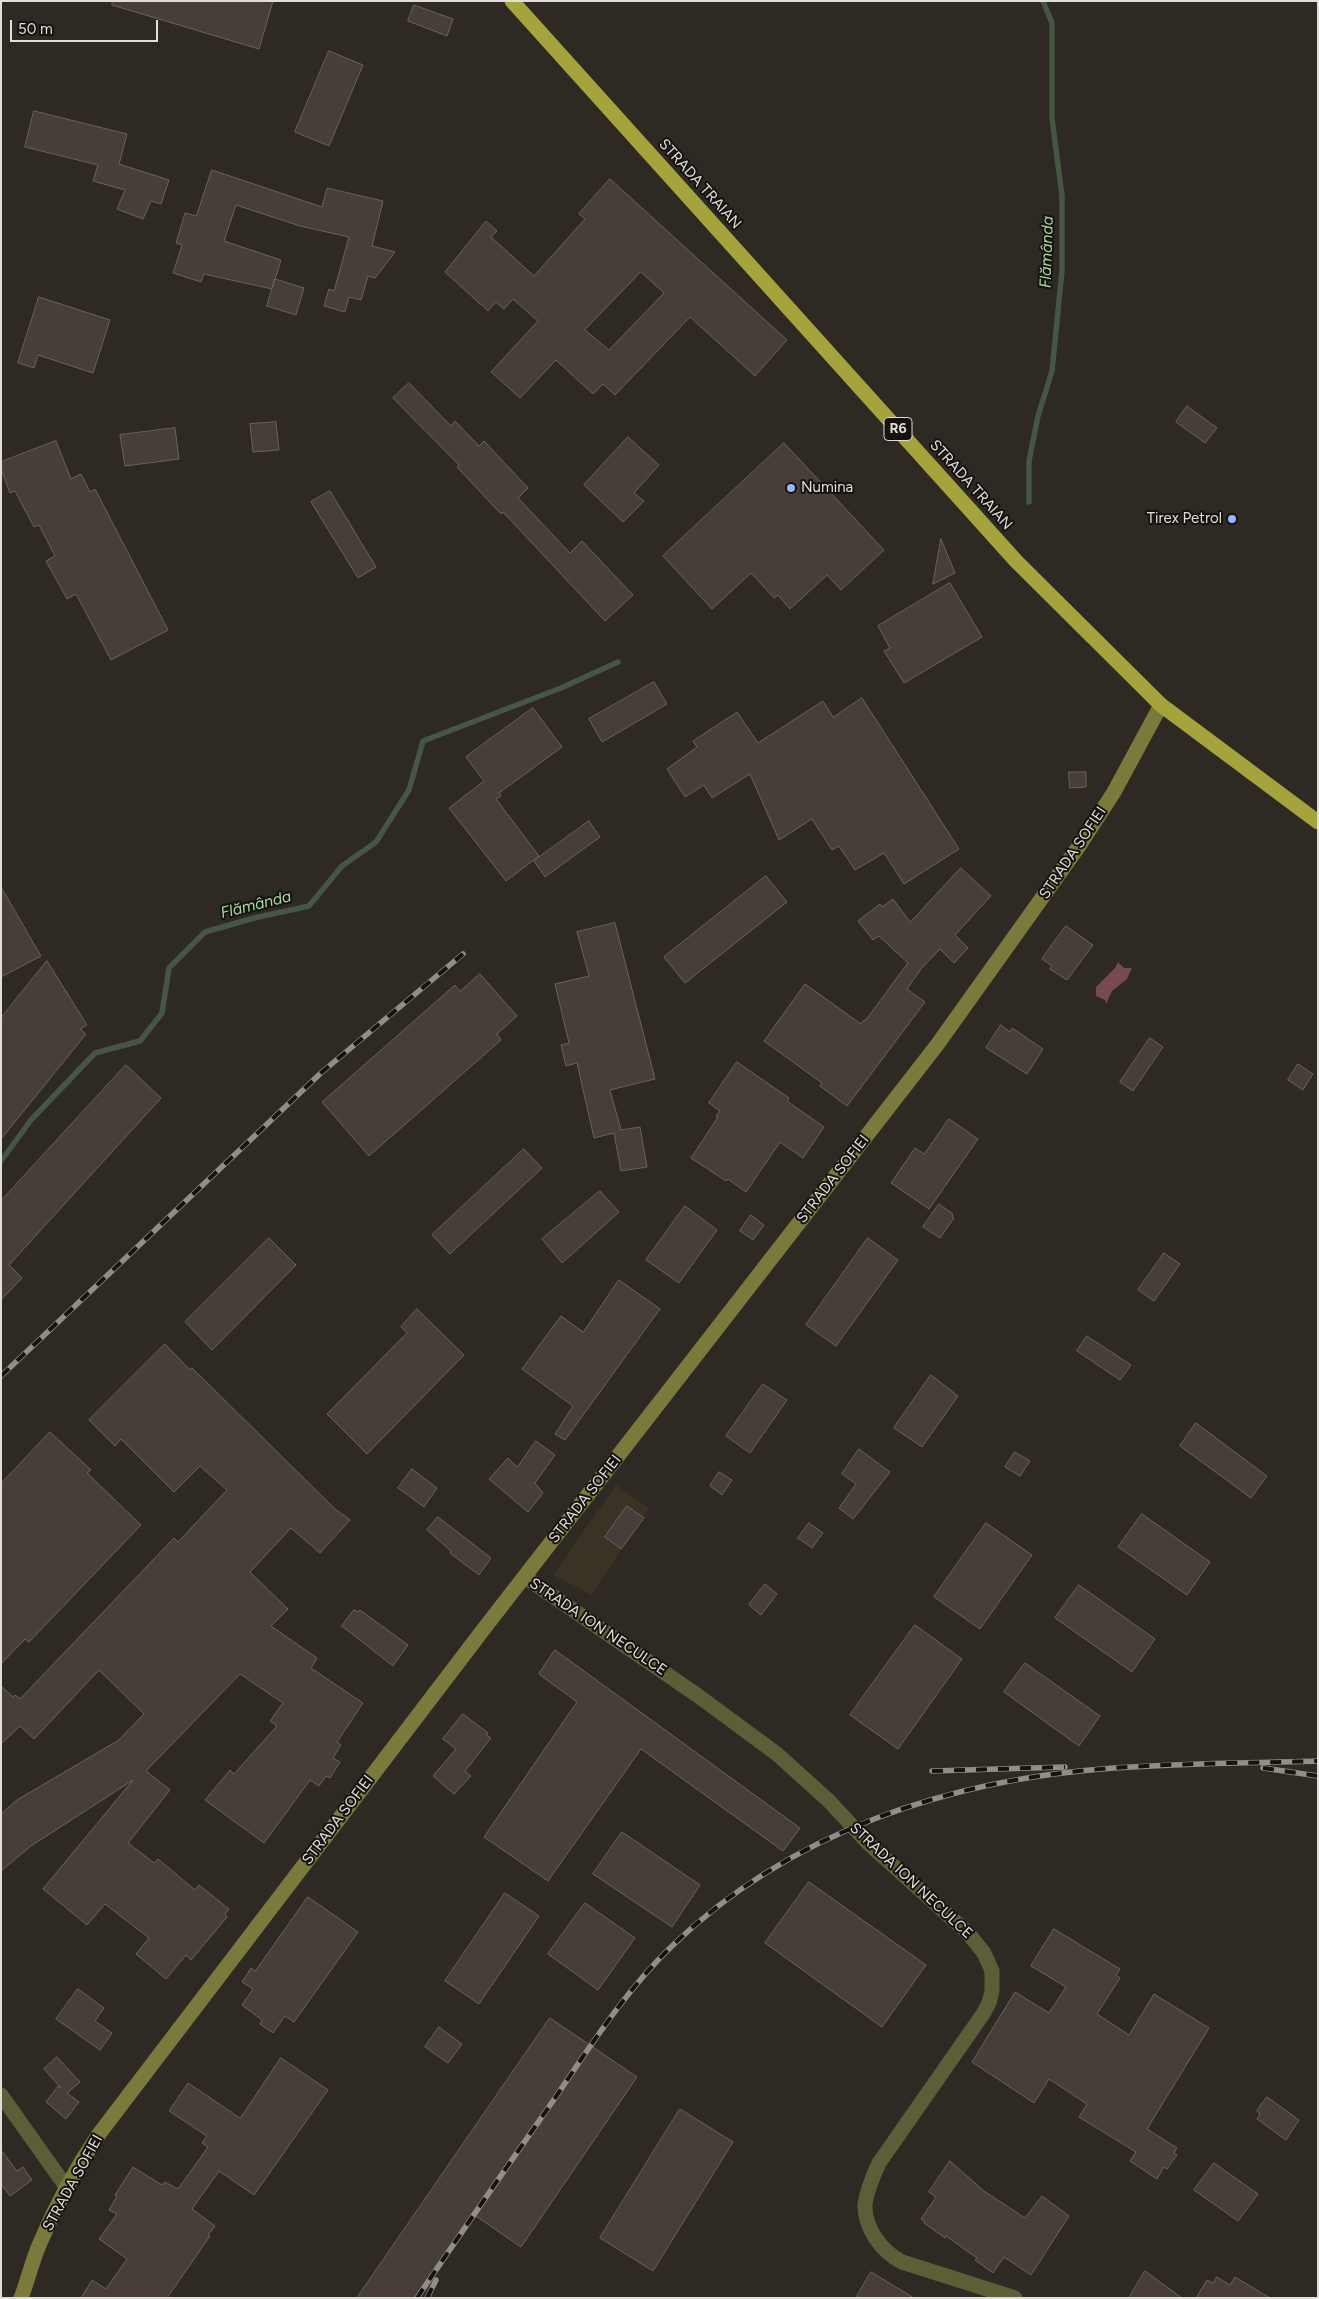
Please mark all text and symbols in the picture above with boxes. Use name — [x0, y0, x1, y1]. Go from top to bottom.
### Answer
scale bar — [12, 10, 160, 42]
text: 50 m — [18, 20, 53, 38]
street label: STRADA TRАIAN — [655, 135, 745, 233]
water label: Flămânda — [1036, 216, 1058, 288]
road number: R6 — [884, 418, 912, 440]
street label: STRADA TRАIAN — [926, 436, 1016, 534]
place label: Numina — [801, 479, 853, 497]
marker: Numina — [785, 482, 797, 494]
place label: Tirex Petrol — [1147, 510, 1222, 528]
marker: Tirex Petrol — [1226, 513, 1238, 525]
street label: STRADA SOFIEI — [1036, 804, 1110, 902]
water label: Flămânda — [219, 887, 293, 923]
street label: STRADA SOFIEI — [793, 1131, 873, 1227]
street label: STRADA SOFIEI — [545, 1451, 625, 1547]
street label: STRADA ION NECULCE — [526, 1574, 670, 1680]
street label: STRADA SOFIEI — [299, 1772, 377, 1868]
street label: STRADA ION NECULCE — [846, 1819, 976, 1943]
street label: STRADA SOFIEI — [39, 2132, 107, 2234]

